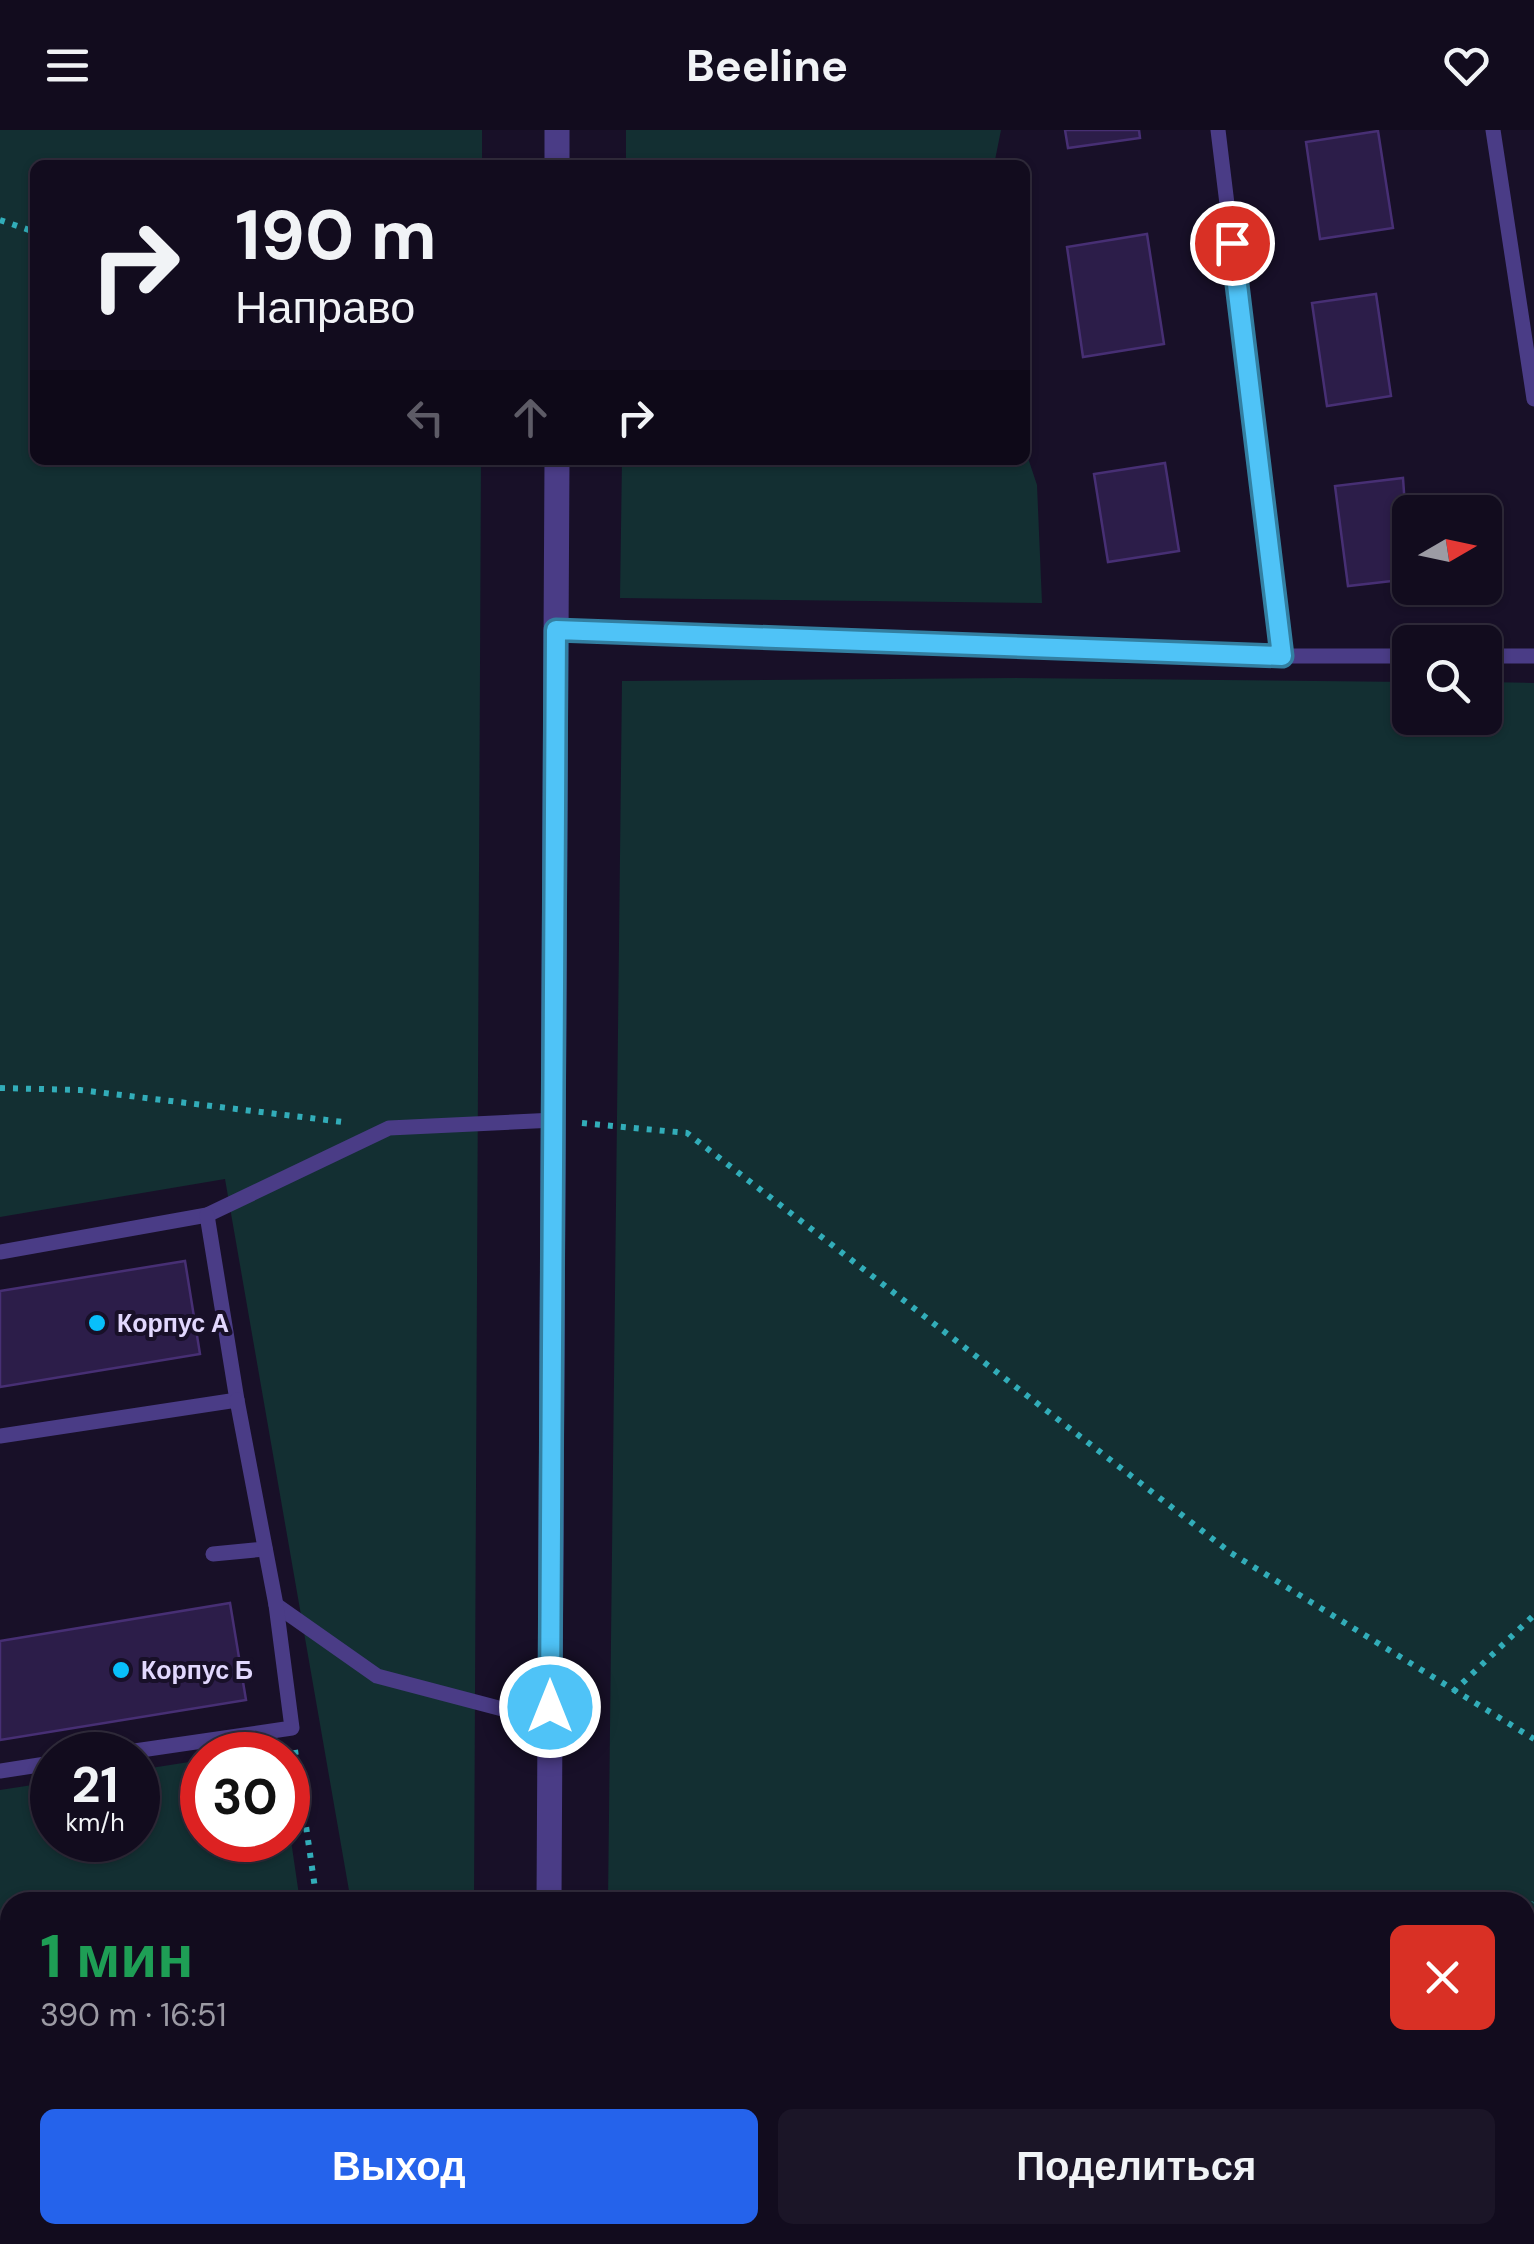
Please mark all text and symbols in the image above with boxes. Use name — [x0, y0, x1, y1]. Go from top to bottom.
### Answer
text: Beeline — [686, 36, 848, 95]
icon: menu — [40, 38, 95, 93]
icon: heart — [1439, 38, 1494, 93]
text: 190 m — [235, 190, 437, 281]
icon: right — [70, 200, 200, 330]
pin — [1190, 201, 1275, 286]
icon: arrive — [1205, 216, 1260, 271]
text: Направо — [235, 278, 415, 337]
icon: left — [398, 390, 453, 445]
icon: ahead — [503, 390, 558, 445]
icon: right — [608, 390, 663, 445]
north arrow — [1392, 495, 1502, 605]
map controls — [1392, 495, 1502, 735]
button: search — [1392, 625, 1502, 735]
place label: Корпус А — [117, 1307, 229, 1340]
marker: Корпус А — [86, 1312, 108, 1334]
place label: Корпус Б — [141, 1654, 253, 1687]
position arrow — [498, 1655, 602, 1759]
marker: Корпус Б — [110, 1659, 132, 1681]
speed limit sign: 30 — [180, 1732, 310, 1862]
text: 21 — [71, 1752, 119, 1818]
text: km/h — [65, 1806, 125, 1839]
text: 1 мин — [40, 1917, 193, 1996]
button: close — [1390, 1925, 1495, 2030]
text: 390 m · 16:51 — [40, 1994, 226, 2036]
button: Выход — [40, 2109, 758, 2224]
button: Поделиться — [778, 2109, 1495, 2224]

